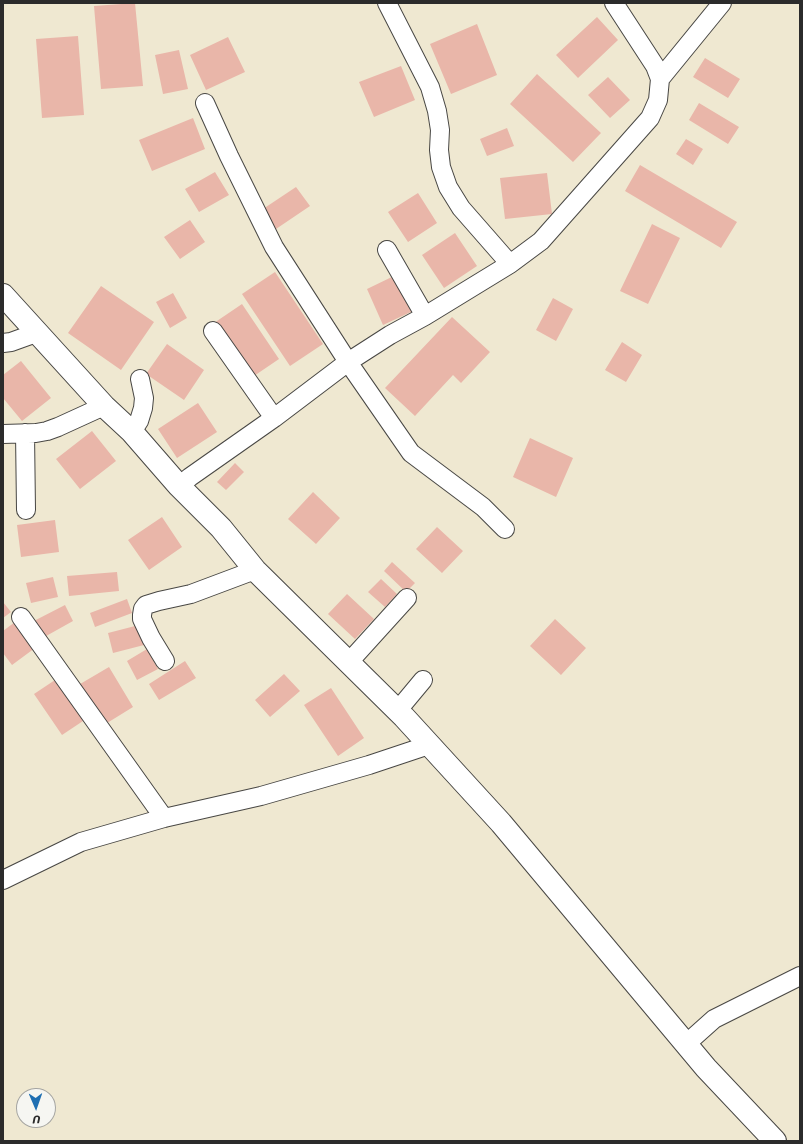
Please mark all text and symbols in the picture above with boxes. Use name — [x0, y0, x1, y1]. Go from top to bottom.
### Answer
north arrow — [16, 1088, 56, 1128]
text: U — [32, 1110, 40, 1129]

